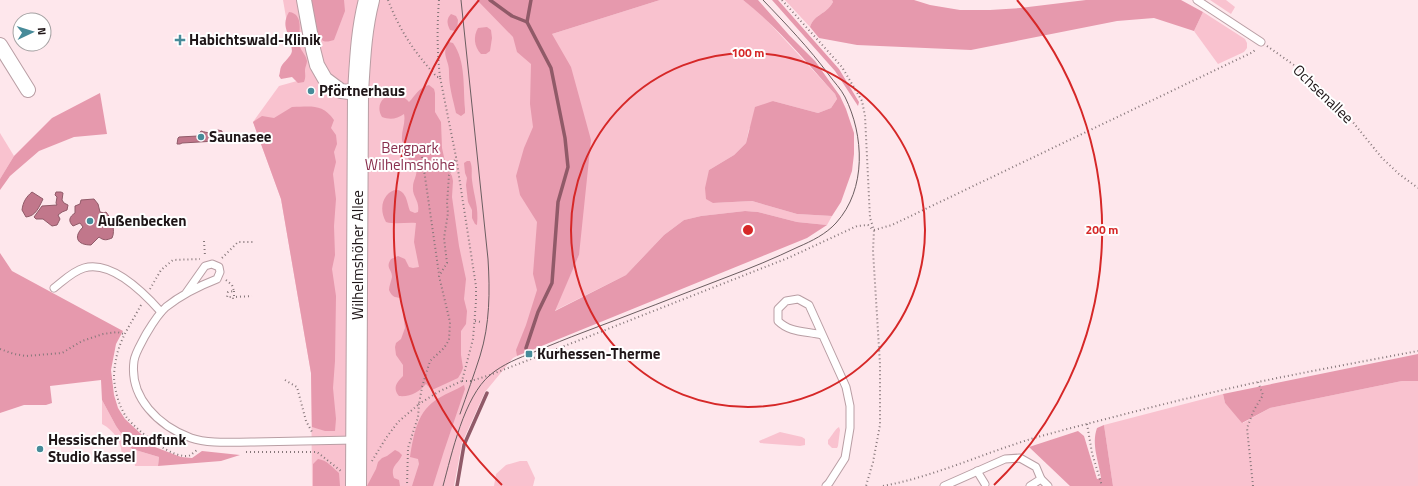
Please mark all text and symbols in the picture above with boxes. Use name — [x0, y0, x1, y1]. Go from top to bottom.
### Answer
north arrow — [12, 12, 52, 52]
text: N — [34, 27, 50, 36]
place label: Habichtswald-Klinik — [189, 28, 321, 51]
marker: Habichtswald-Klinik — [174, 34, 186, 46]
text: 100 m — [732, 43, 764, 62]
street label: Ochsenallee — [1288, 59, 1359, 129]
place label: Pförtnerhaus — [319, 79, 405, 102]
marker: Pförtnerhaus — [306, 86, 316, 96]
place label: Saunasee — [209, 125, 272, 148]
marker: Saunasee — [196, 132, 206, 142]
park label: Bergpark Wilhelmshöhe — [365, 136, 455, 176]
street label: Wilhelmshöher Allee — [346, 190, 369, 320]
place label: Außenbecken — [98, 209, 186, 232]
marker: Außenbecken — [85, 216, 95, 226]
text: 200 m — [1086, 220, 1118, 239]
centre of rings — [741, 223, 755, 237]
place label: Kurhessen-Therme — [537, 342, 661, 365]
marker: Kurhessen-Therme — [524, 349, 534, 359]
place label: Hessischer Rundfunk Studio Kassel — [48, 428, 186, 468]
marker: Hessischer Rundfunk Studio Kassel — [35, 444, 45, 454]

